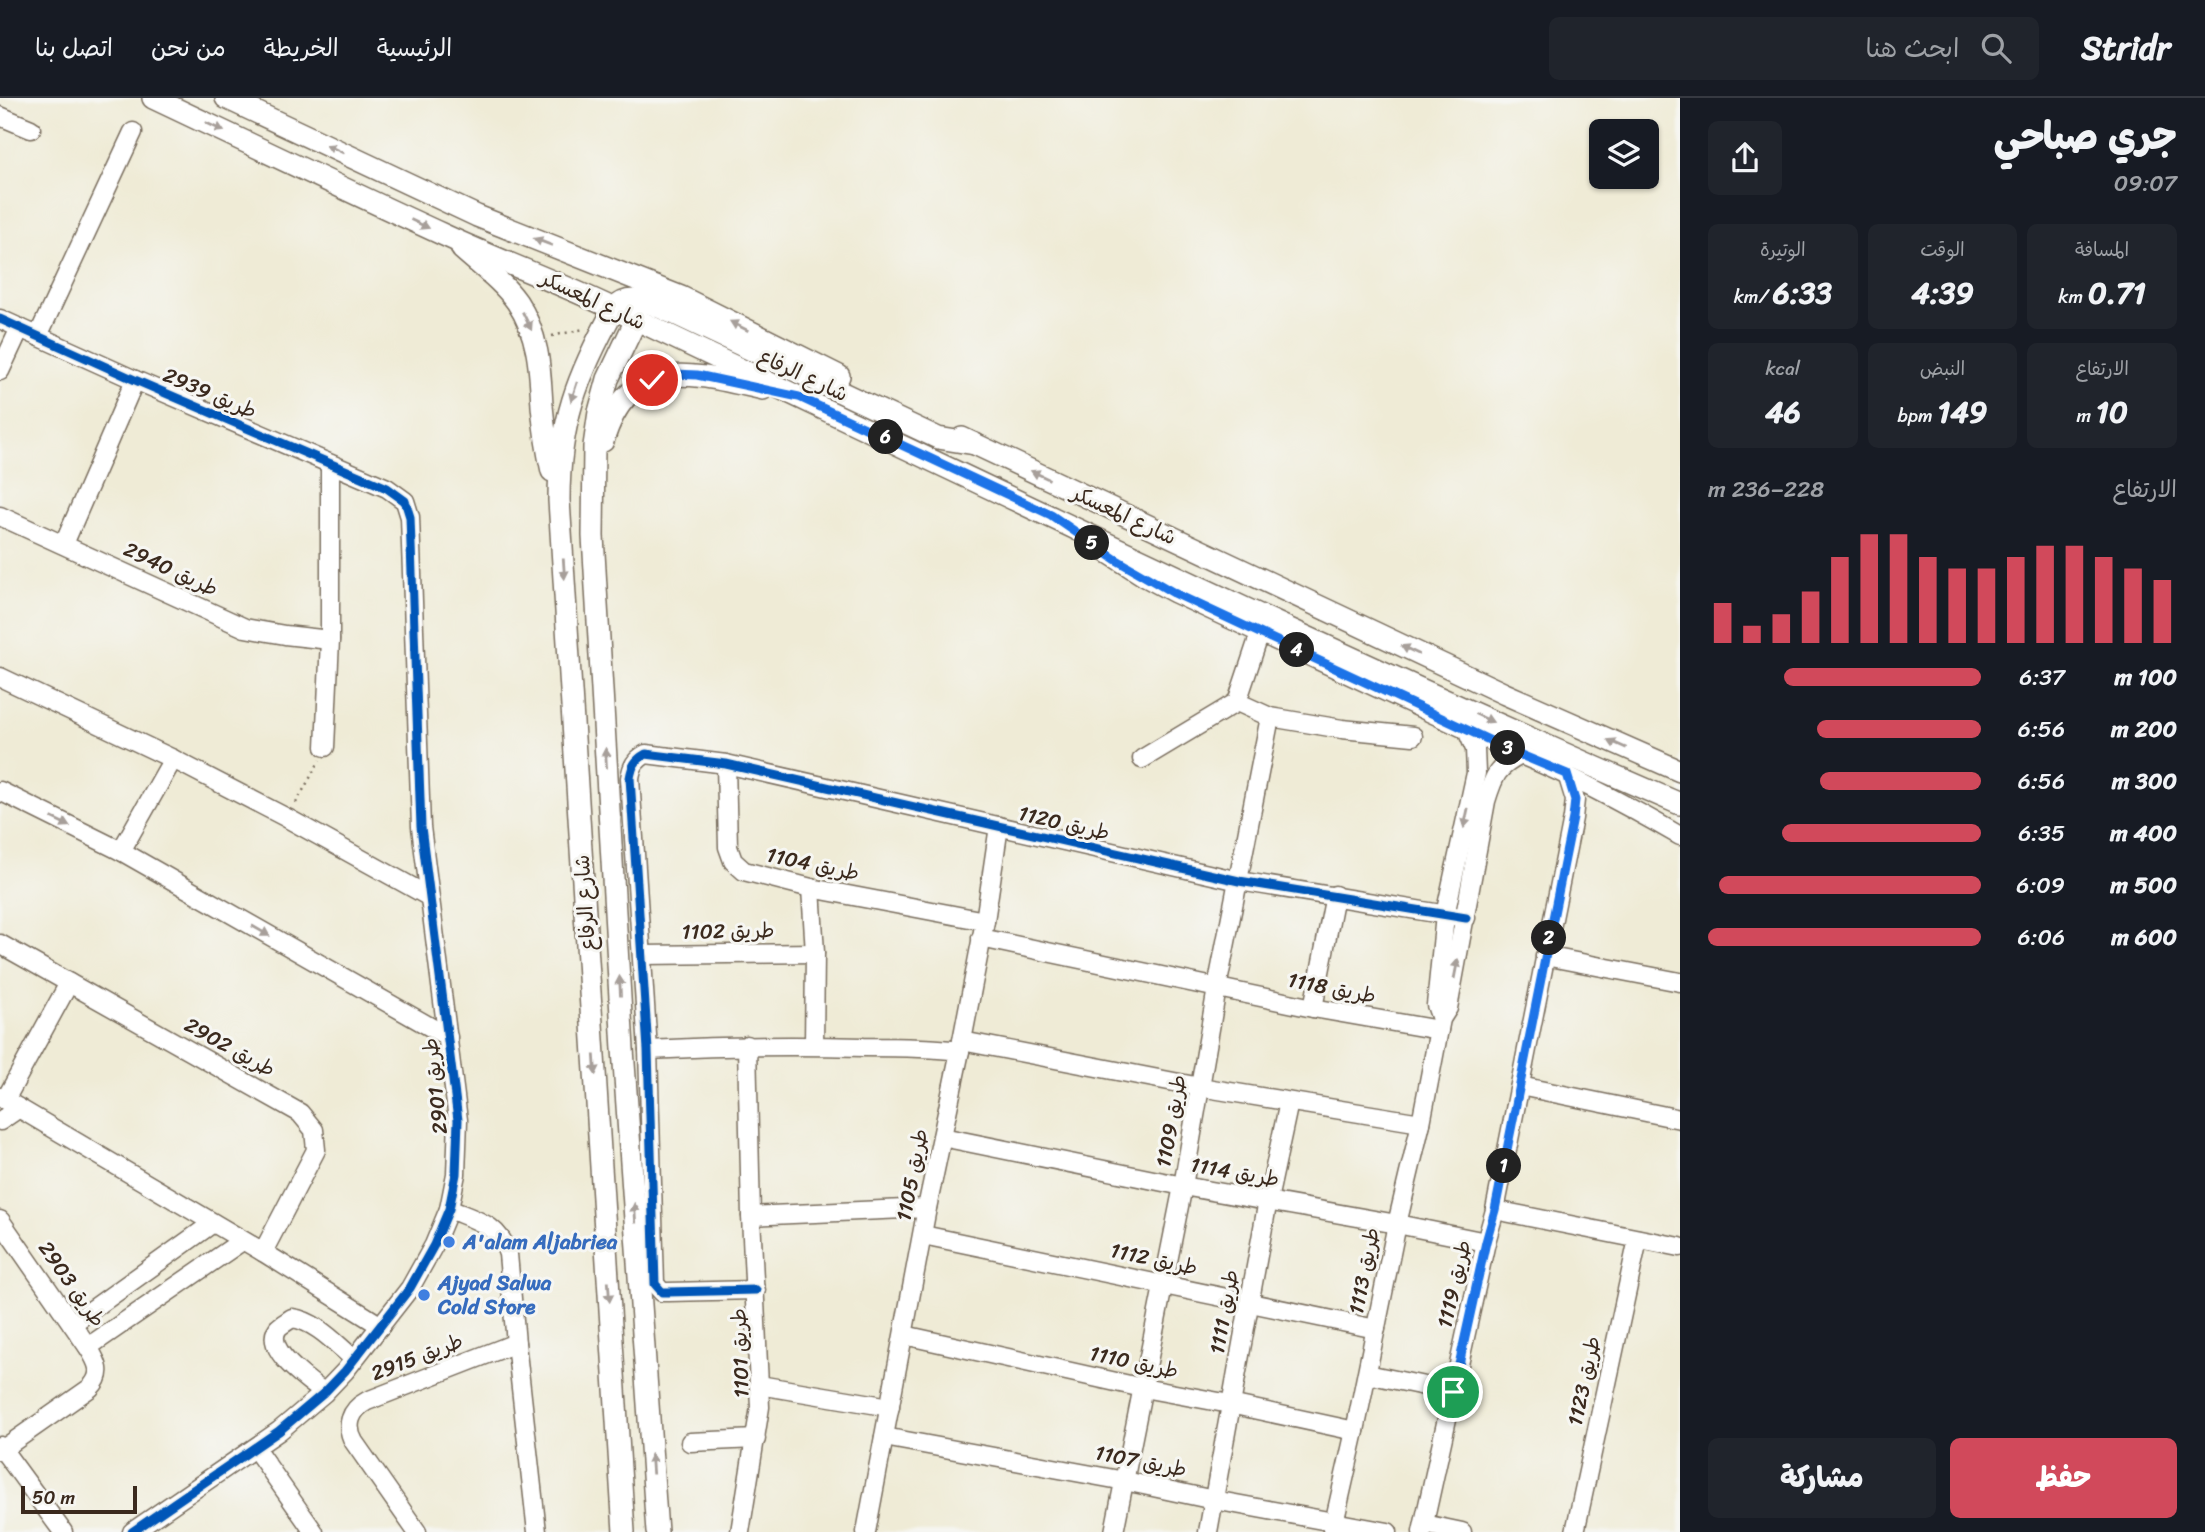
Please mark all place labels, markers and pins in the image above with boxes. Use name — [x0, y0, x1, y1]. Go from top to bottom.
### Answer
pin — [622, 350, 682, 410]
pin: 6 — [868, 420, 903, 454]
pin: 5 — [1074, 526, 1110, 560]
pin: 4 — [1280, 632, 1314, 668]
pin: 3 — [1490, 730, 1526, 766]
pin: 2 — [1532, 920, 1566, 956]
pin: 1 — [1486, 1148, 1522, 1184]
place label: A'alam Aljabriea — [462, 1223, 618, 1261]
marker: A'alam Aljabriea — [441, 1234, 457, 1250]
place label: Ajyad Salwa Cold Store — [437, 1264, 552, 1326]
marker: Ajyad Salwa Cold Store — [416, 1287, 432, 1303]
pin — [1423, 1362, 1483, 1422]

